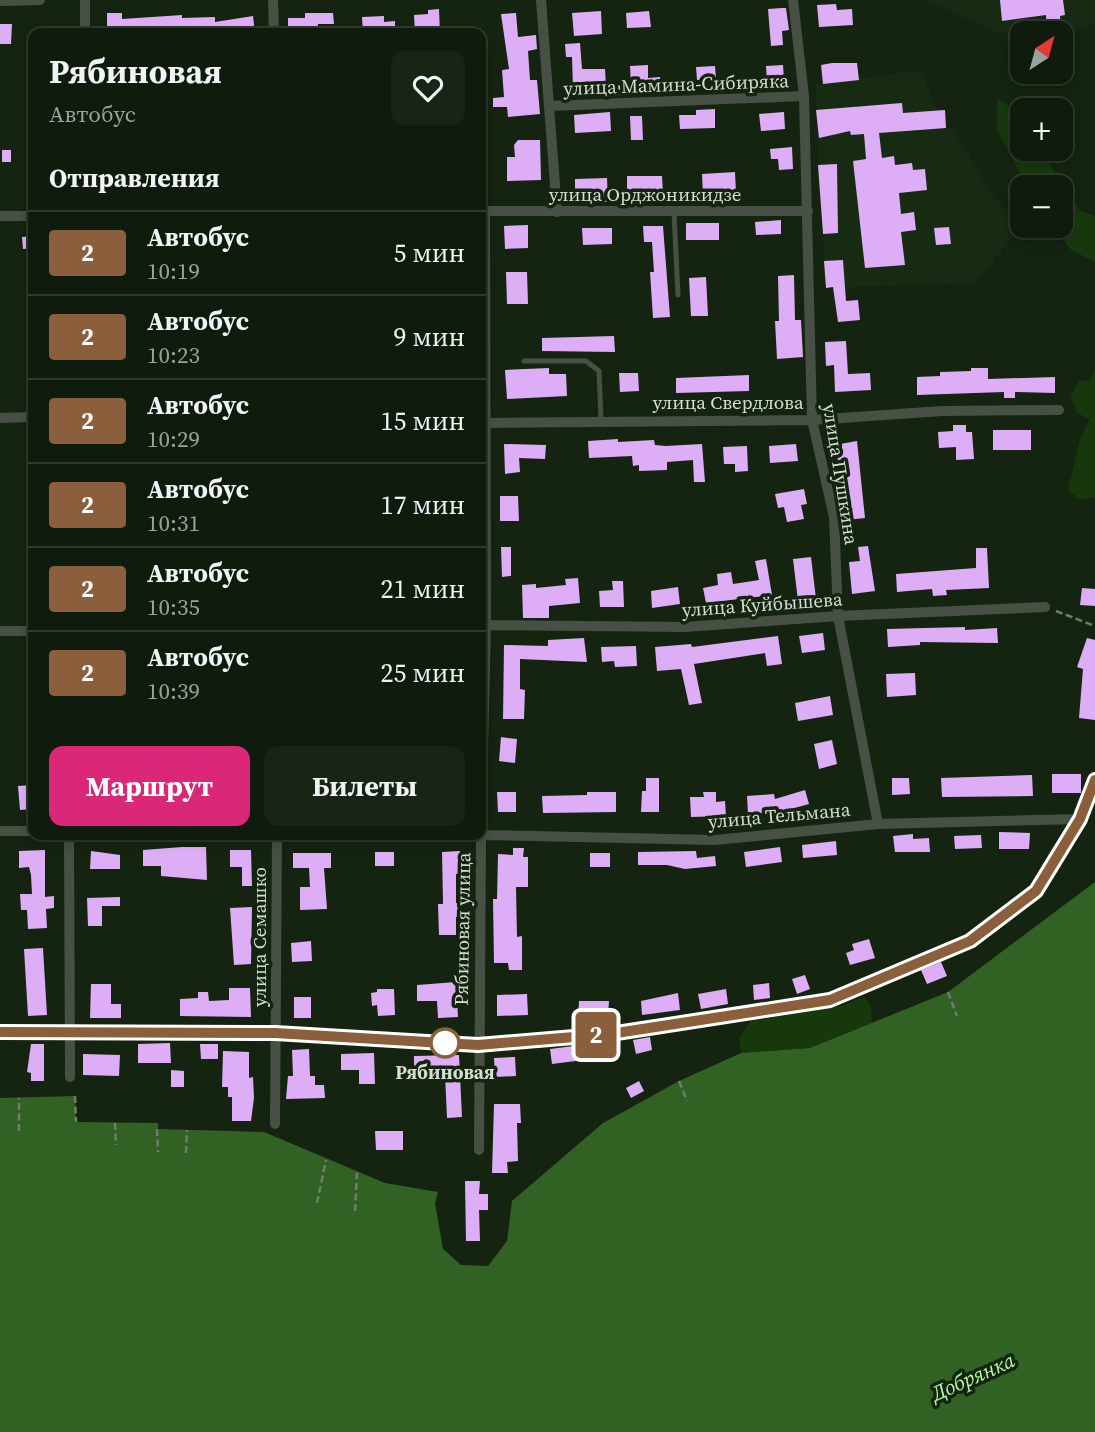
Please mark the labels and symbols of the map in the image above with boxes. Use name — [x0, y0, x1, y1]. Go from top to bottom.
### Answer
north arrow — [1010, 21, 1073, 84]
street label: улица Мамина-Сибиряка — [563, 67, 790, 101]
street label: улица Орджоникидзе — [549, 181, 741, 207]
street label: улица Свердлова — [652, 389, 804, 415]
street label: улица Пушкина — [817, 402, 865, 547]
street label: улица Куйбышева — [681, 585, 844, 623]
street label: улица Тельмана — [707, 796, 852, 834]
street label: Рябиновая улица — [448, 852, 476, 1006]
street label: улица Семашко — [246, 867, 272, 1007]
line badge: 2 — [573, 1012, 619, 1058]
marker: Рябиновая — [430, 1028, 460, 1058]
place label: Рябиновая — [395, 1059, 495, 1085]
water label: Добрянка — [925, 1345, 1019, 1409]

